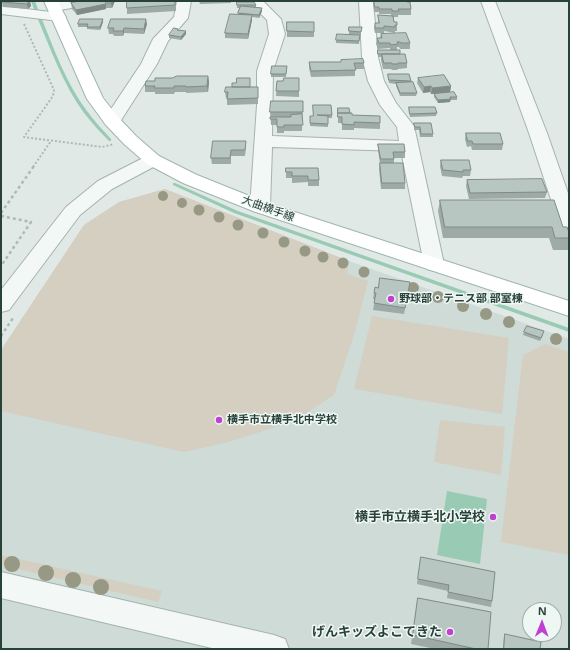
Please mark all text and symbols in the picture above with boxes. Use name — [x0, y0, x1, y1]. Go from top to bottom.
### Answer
street label: 大曲横手線 — [240, 193, 296, 225]
place label: 野球部・テニス部 部室棟 — [399, 292, 523, 306]
marker: 野球部・テニス部 部室棟 — [386, 294, 396, 304]
place label: 横手市立横手北中学校 — [227, 413, 337, 427]
marker: 横手市立横手北中学校 — [214, 415, 224, 425]
place label: 横手市立横手北小学校 — [355, 509, 485, 525]
marker: 横手市立横手北小学校 — [488, 512, 498, 522]
north arrow — [522, 602, 562, 642]
text: N — [538, 603, 547, 618]
place label: げんキッズよこてきた — [312, 624, 442, 640]
marker: げんキッズよこてきた — [445, 627, 455, 637]

